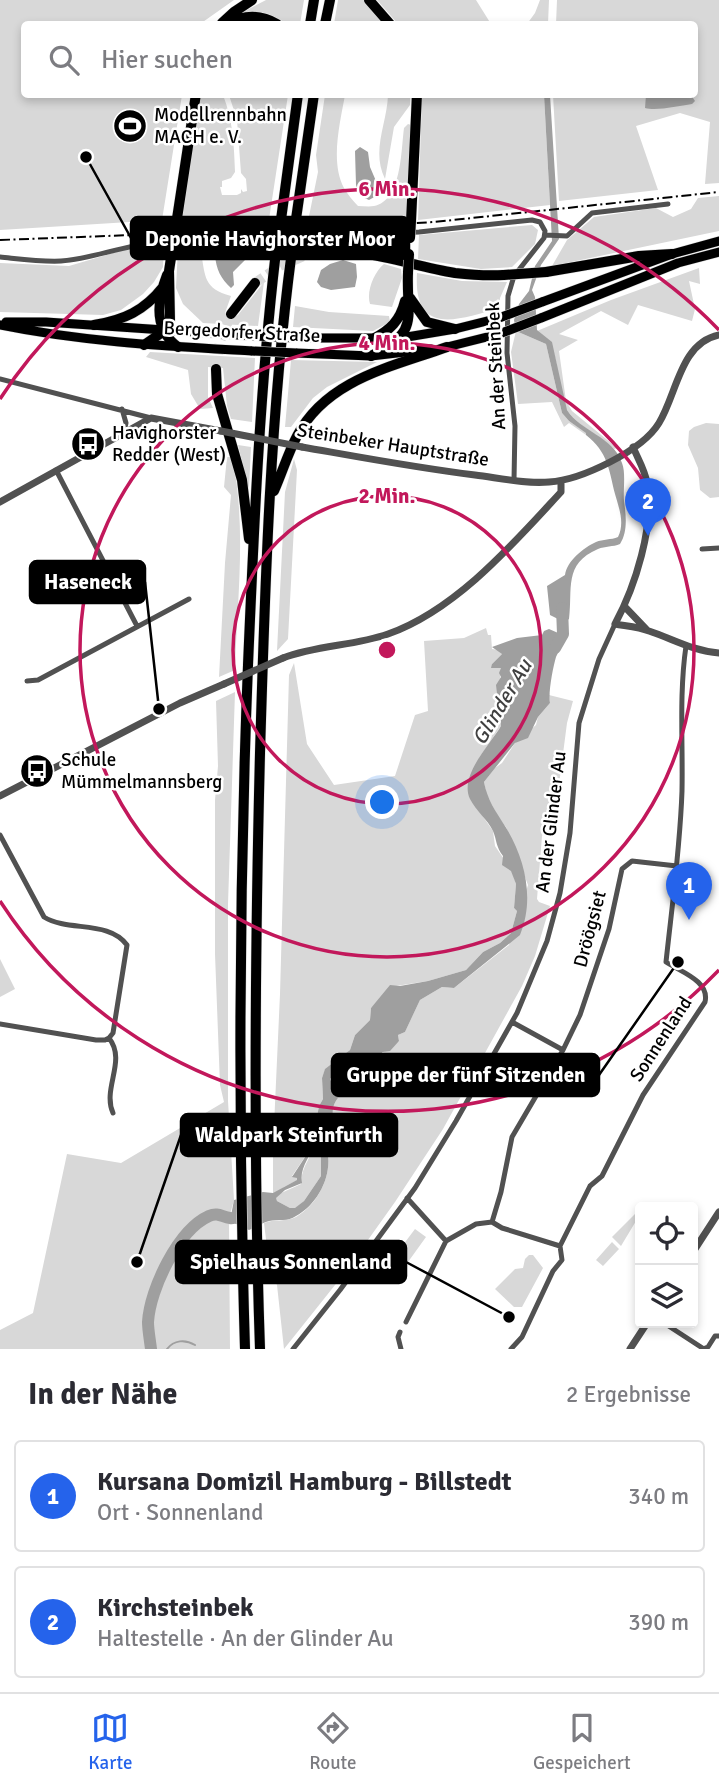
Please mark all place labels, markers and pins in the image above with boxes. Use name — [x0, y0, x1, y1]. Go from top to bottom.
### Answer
place label: Modellrennbahn MACH e. V. — [154, 103, 287, 149]
sports icon: Modellrennbahn MACH e. V. — [111, 107, 149, 145]
callout: Deponie Havighorster Moor — [131, 217, 409, 259]
place label: Havighorster Redder (West) — [112, 421, 226, 467]
bus stop icon: Havighorster Redder (West) — [69, 425, 107, 463]
pin: 2 — [625, 478, 671, 536]
callout: Haseneck — [30, 561, 145, 603]
centre of rings — [375, 638, 399, 662]
place label: Schule Mümmelmannsberg — [61, 748, 222, 794]
bus stop icon: Schule Mümmelmannsberg — [18, 752, 56, 790]
pin: 1 — [666, 862, 712, 920]
callout: Gruppe der fünf Sitzenden — [332, 1054, 599, 1096]
callout: Waldpark Steinfurth — [181, 1114, 397, 1156]
callout: Spielhaus Sonnenland — [176, 1241, 406, 1283]

